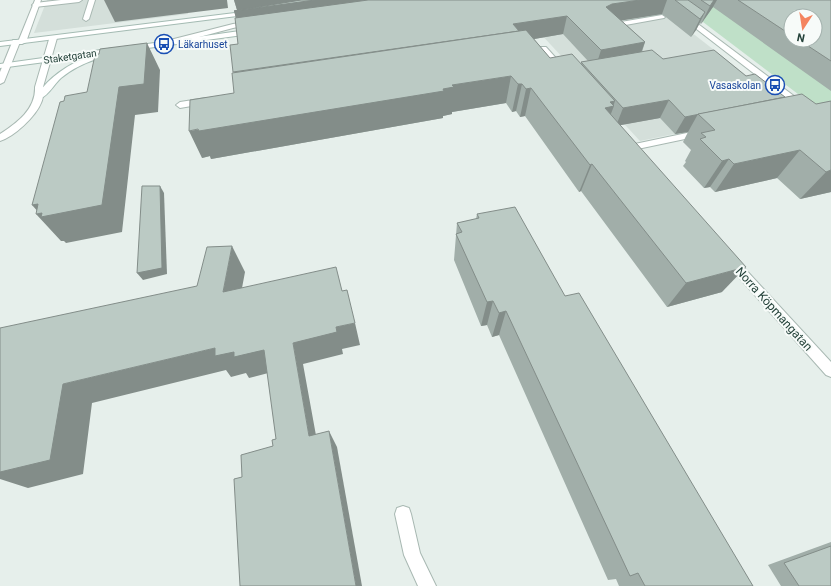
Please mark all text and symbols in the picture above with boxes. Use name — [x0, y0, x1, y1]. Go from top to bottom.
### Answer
north arrow — [783, 8, 823, 48]
text: N — [796, 30, 806, 44]
bus stop icon: Läkarhuset — [153, 33, 175, 55]
place label: Läkarhuset — [178, 39, 227, 50]
street label: Staketgatan — [43, 47, 97, 66]
bus stop icon: Vasaskolan — [764, 74, 786, 96]
place label: Vasaskolan — [709, 80, 761, 91]
street label: Norra Köpmangatan — [733, 264, 815, 354]

